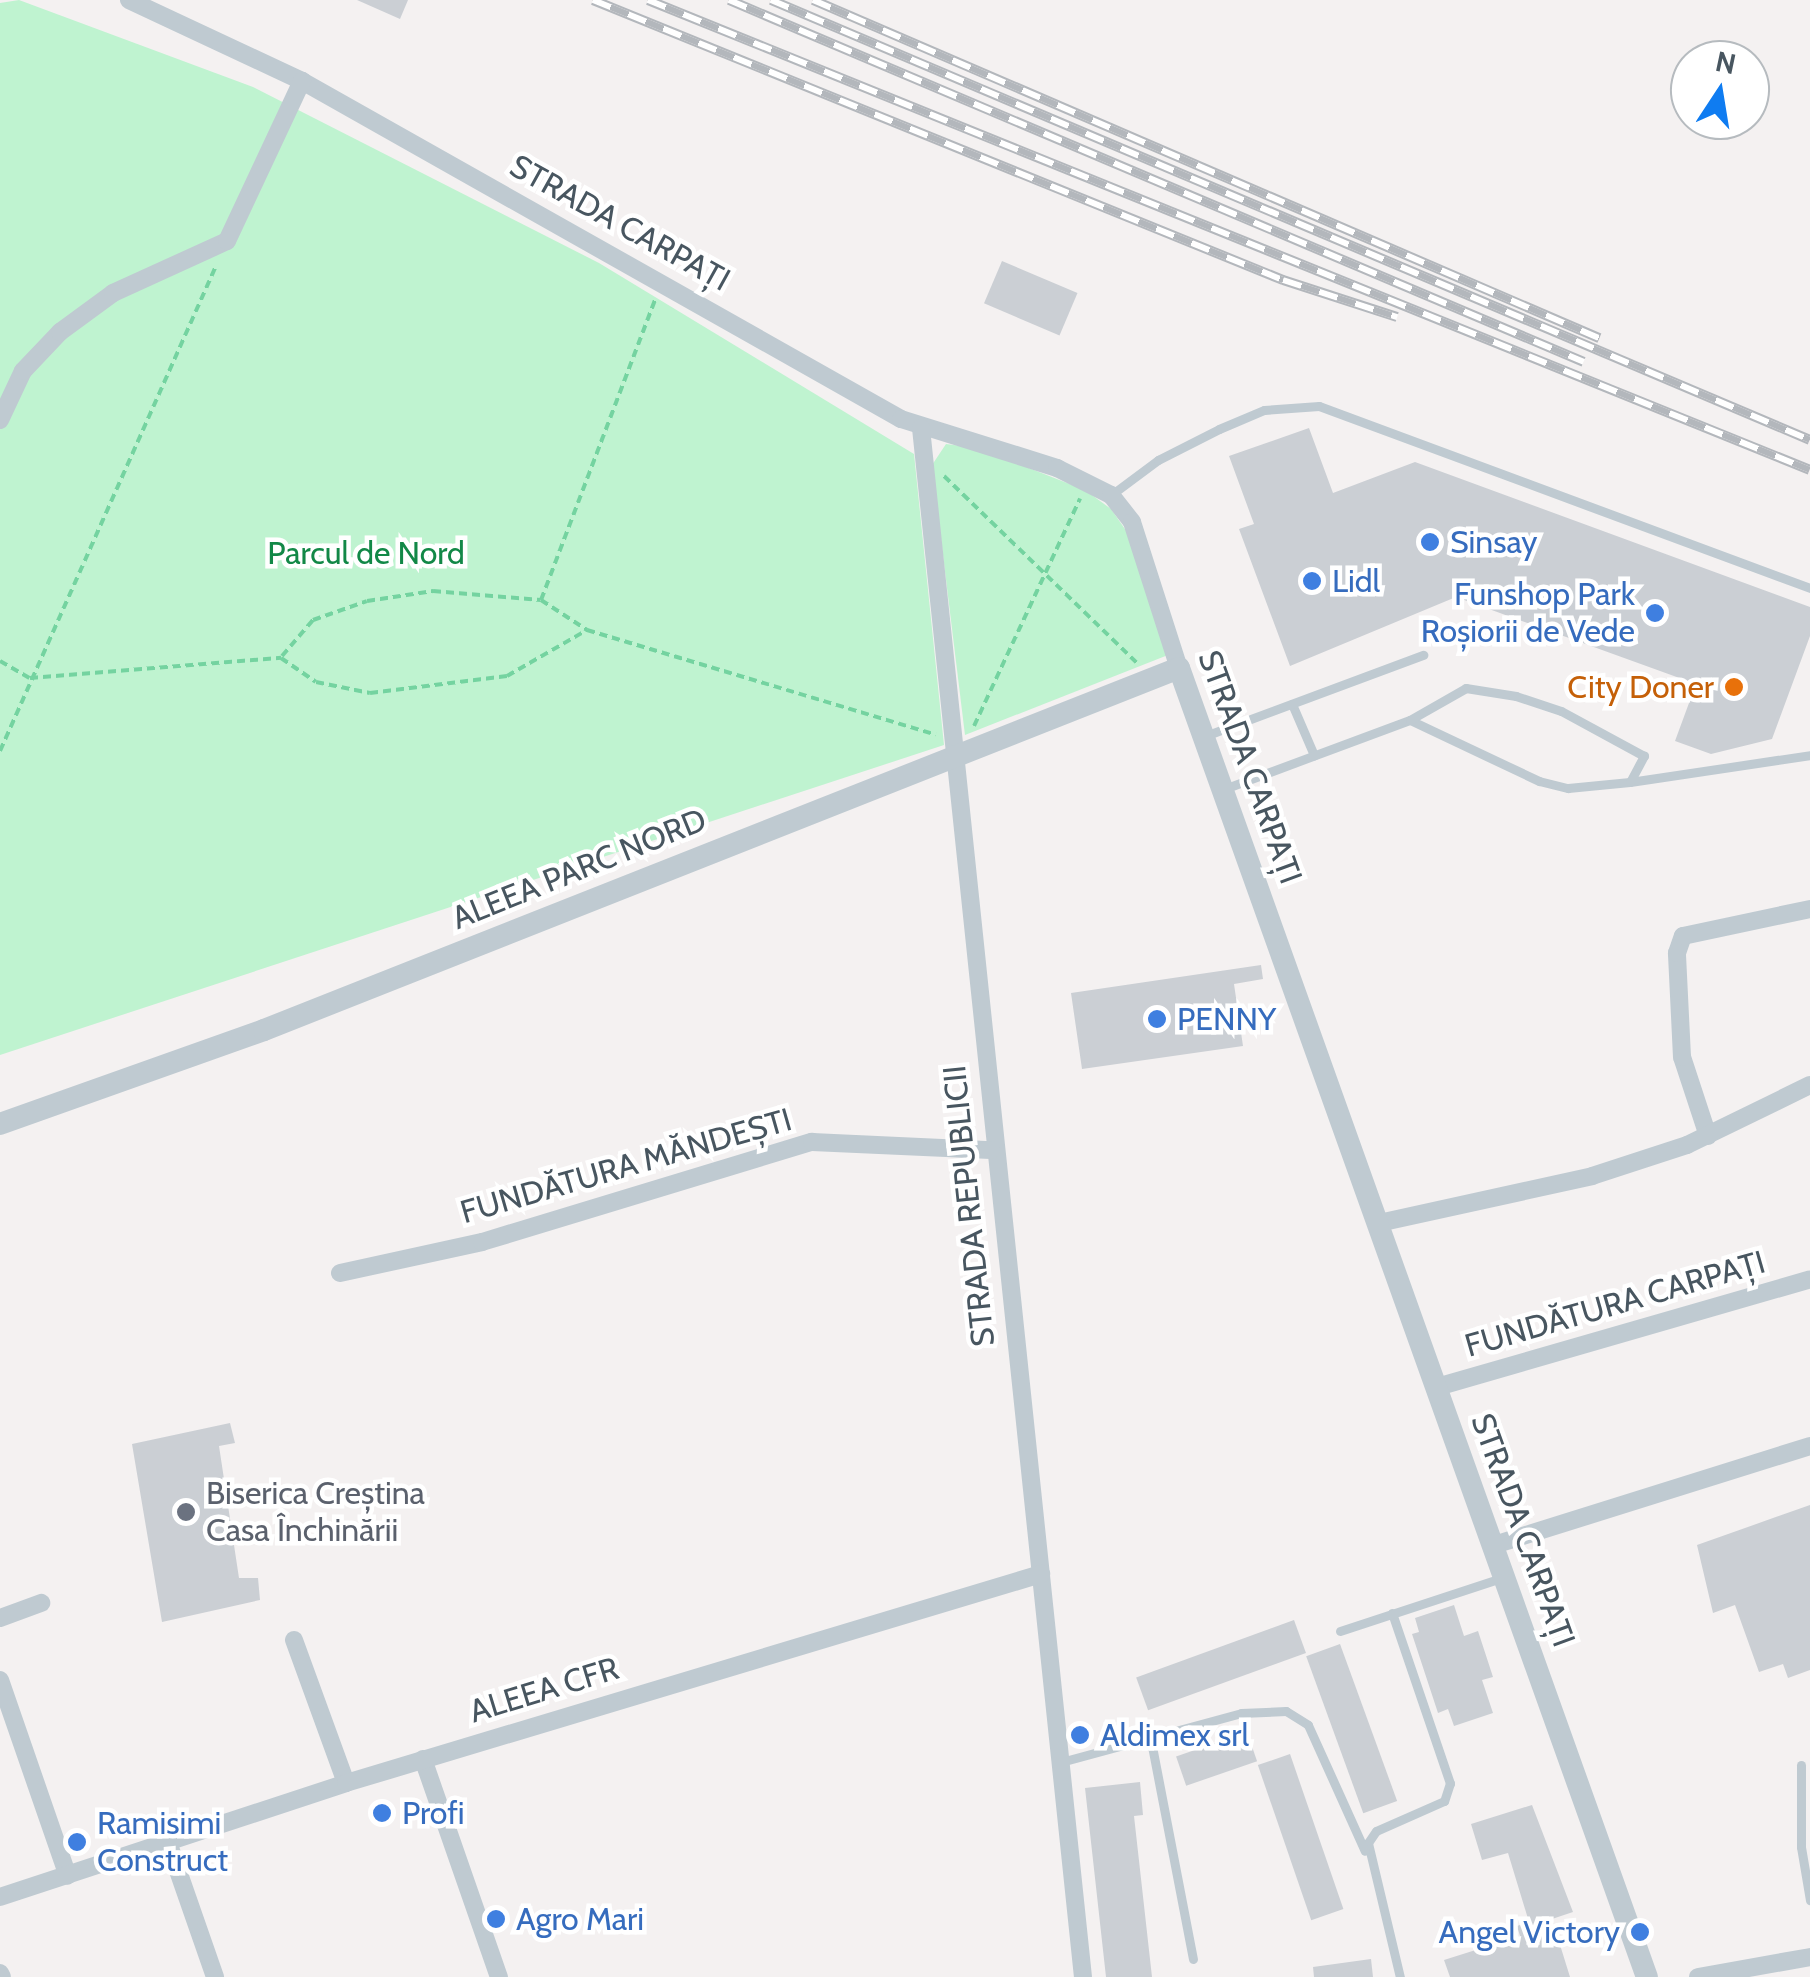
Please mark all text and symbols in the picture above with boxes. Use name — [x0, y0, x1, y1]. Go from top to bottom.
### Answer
north arrow — [1670, 40, 1770, 140]
text: N — [1713, 44, 1739, 81]
street label: STRADA CARPAȚI — [503, 147, 737, 299]
place label: Sinsay — [1450, 523, 1537, 561]
marker: Sinsay — [1419, 531, 1441, 553]
park label: Parcul de Nord — [267, 534, 465, 572]
place label: Lidl — [1332, 562, 1380, 600]
marker: Lidl — [1301, 570, 1323, 592]
place label: Funshop Park Roșiorii de Vede — [1421, 576, 1635, 651]
marker: Funshop Park Roșiorii de Vede — [1644, 602, 1666, 624]
street label: STRADA CARPAȚI — [1190, 645, 1310, 889]
place label: City Doner — [1567, 668, 1714, 706]
marker: City Doner — [1723, 676, 1745, 698]
street label: ALEEA PARC NORD — [446, 800, 712, 938]
place label: PENNY — [1177, 1000, 1276, 1038]
marker: PENNY — [1146, 1008, 1168, 1030]
street label: STRADA REPUBLICII — [935, 1064, 1003, 1348]
street label: FUNDĂTURA MĂNDEȘTI — [456, 1100, 796, 1232]
street label: FUNDĂTURA CARPAȚI — [1461, 1243, 1769, 1365]
street label: STRADA CARPAȚI — [1463, 1408, 1583, 1652]
place label: Biserica Creștina Casa Închinării — [206, 1475, 425, 1550]
marker: Biserica Creștina Casa Închinării — [175, 1501, 197, 1523]
street label: ALEEA CFR — [465, 1649, 623, 1731]
place label: Aldimex srl — [1100, 1716, 1249, 1754]
marker: Aldimex srl — [1069, 1724, 1091, 1746]
place label: Profi — [402, 1794, 465, 1832]
marker: Profi — [371, 1802, 393, 1824]
place label: Ramisimi Construct — [97, 1805, 228, 1880]
marker: Ramisimi Construct — [66, 1831, 88, 1853]
place label: Agro Mari — [516, 1900, 644, 1938]
marker: Agro Mari — [485, 1908, 507, 1930]
place label: Angel Victory — [1439, 1913, 1620, 1951]
marker: Angel Victory — [1629, 1921, 1651, 1943]

